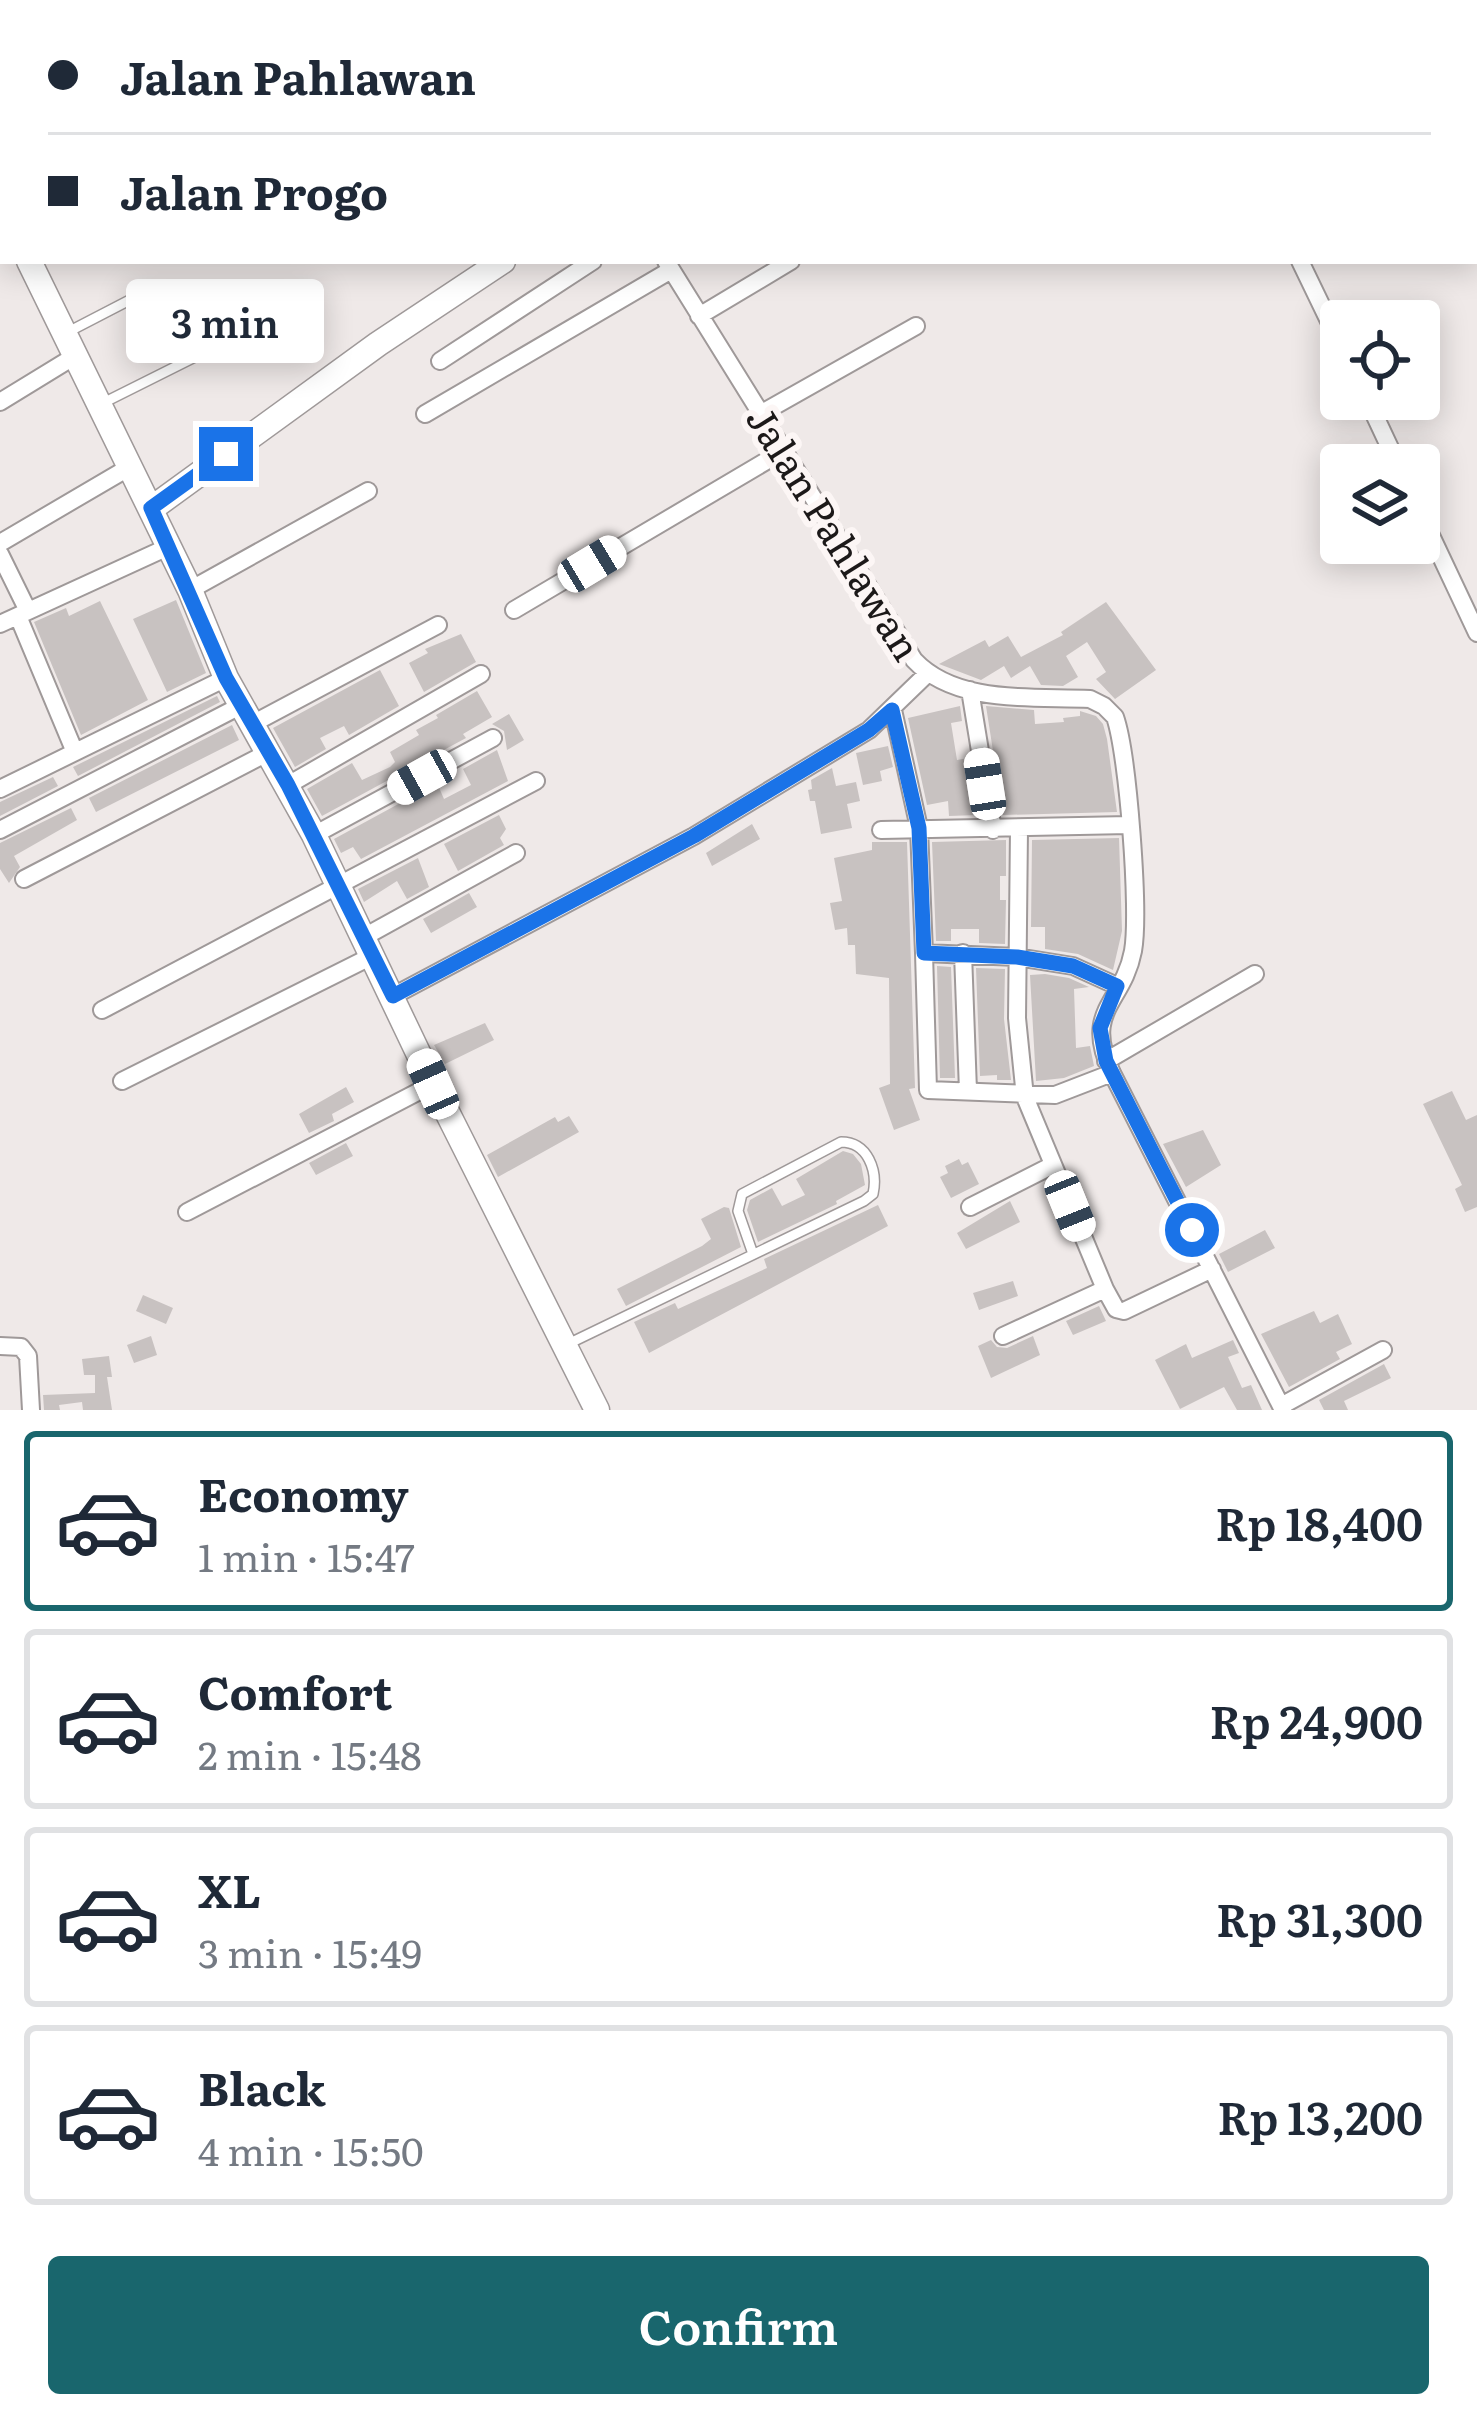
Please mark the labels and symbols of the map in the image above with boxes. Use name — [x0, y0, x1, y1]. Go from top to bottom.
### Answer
callout: 3 min — [127, 280, 325, 364]
street label: Jalan Pahlawan — [734, 393, 938, 671]
route end — [199, 427, 253, 481]
car — [552, 530, 632, 598]
car — [382, 744, 462, 810]
car — [962, 746, 1008, 822]
car — [402, 1044, 464, 1124]
car — [1040, 1166, 1100, 1246]
route start — [1165, 1203, 1219, 1257]

